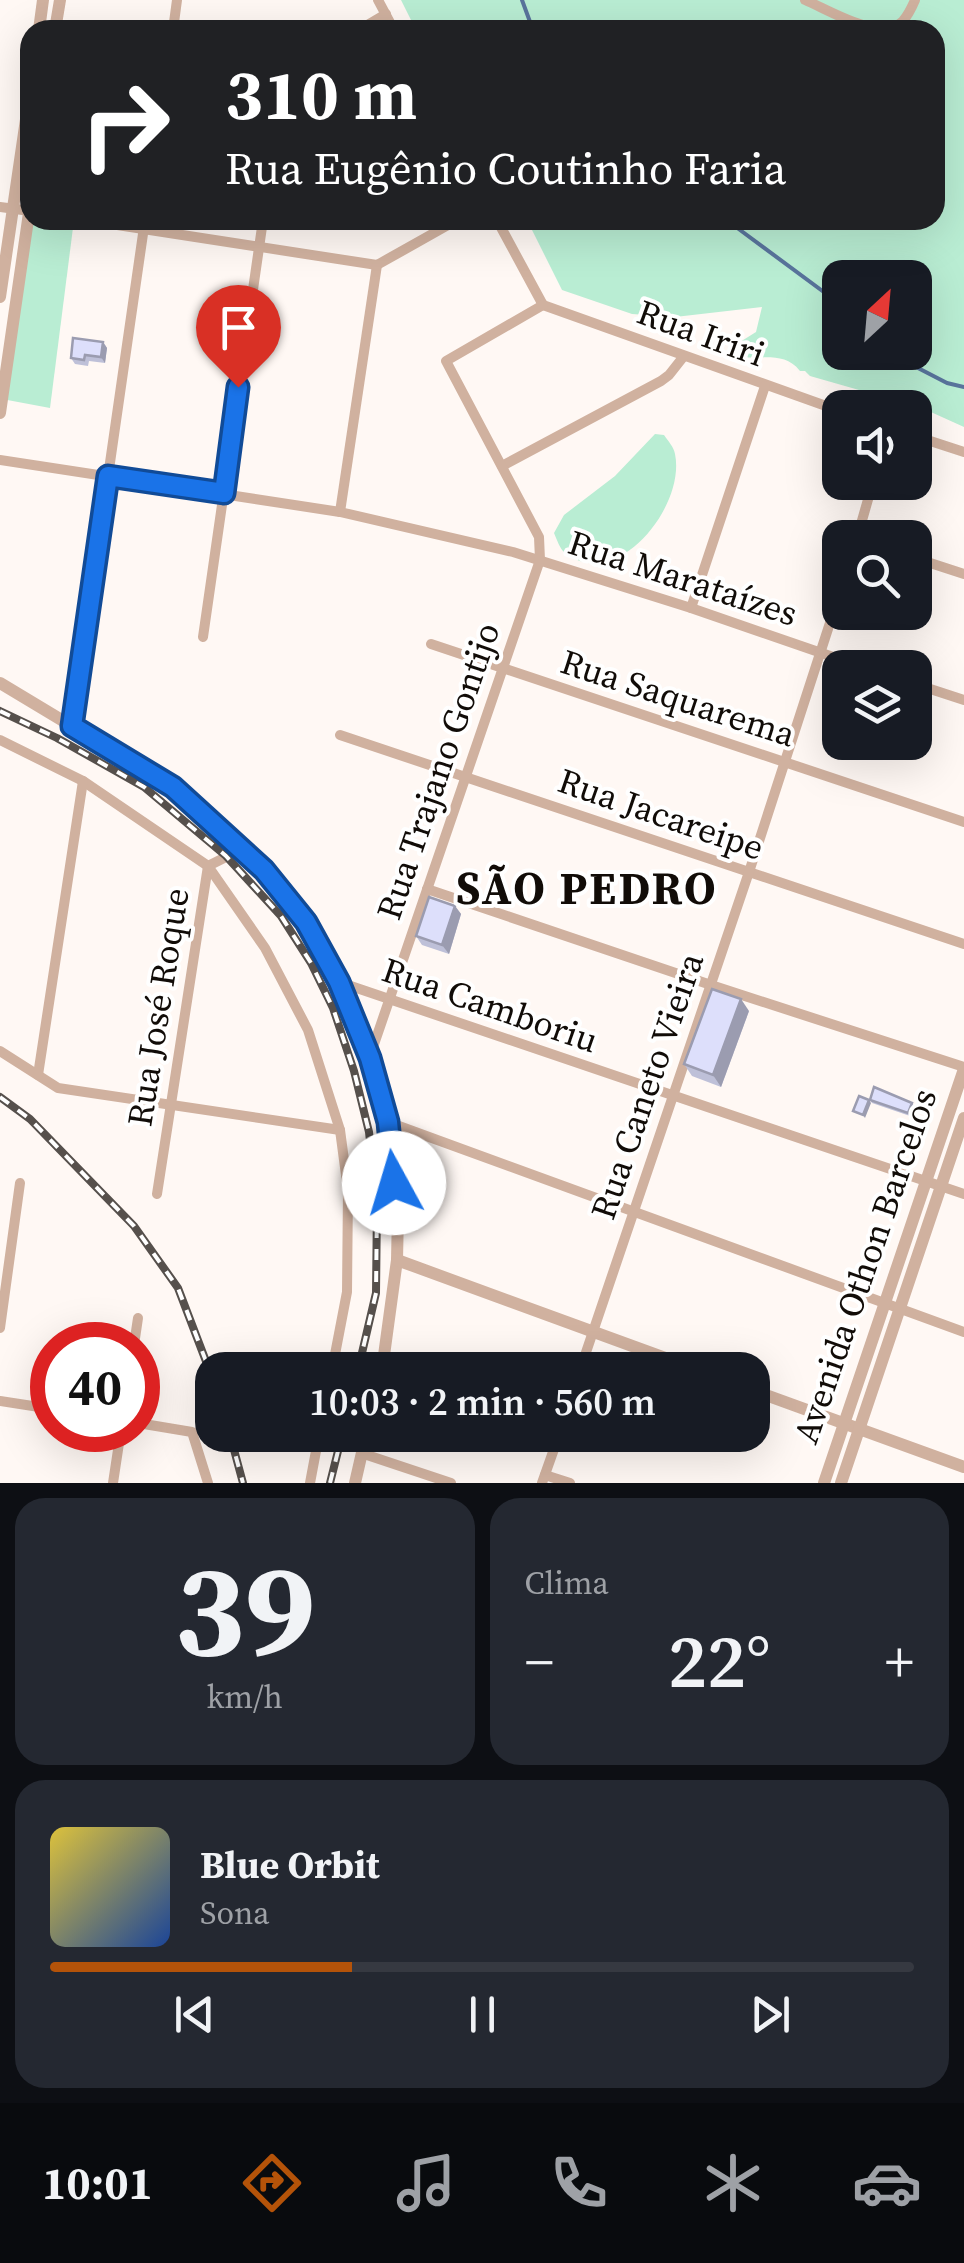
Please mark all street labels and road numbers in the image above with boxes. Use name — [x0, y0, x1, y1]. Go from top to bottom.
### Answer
street label: Rua Iriri — [631, 288, 771, 378]
street label: Rua Marataízes — [562, 518, 804, 638]
street label: Rua Trajano Gontijo — [365, 616, 511, 926]
street label: Rua Saquarema — [555, 638, 801, 759]
street label: Rua Jacareipe — [552, 756, 770, 872]
street label: Rua José Roque — [115, 884, 201, 1130]
street label: Rua Camboriu — [376, 946, 604, 1064]
street label: Rua Caneto Vieira — [579, 946, 715, 1226]
street label: Avenida Othon Barcelos — [782, 1082, 948, 1450]

